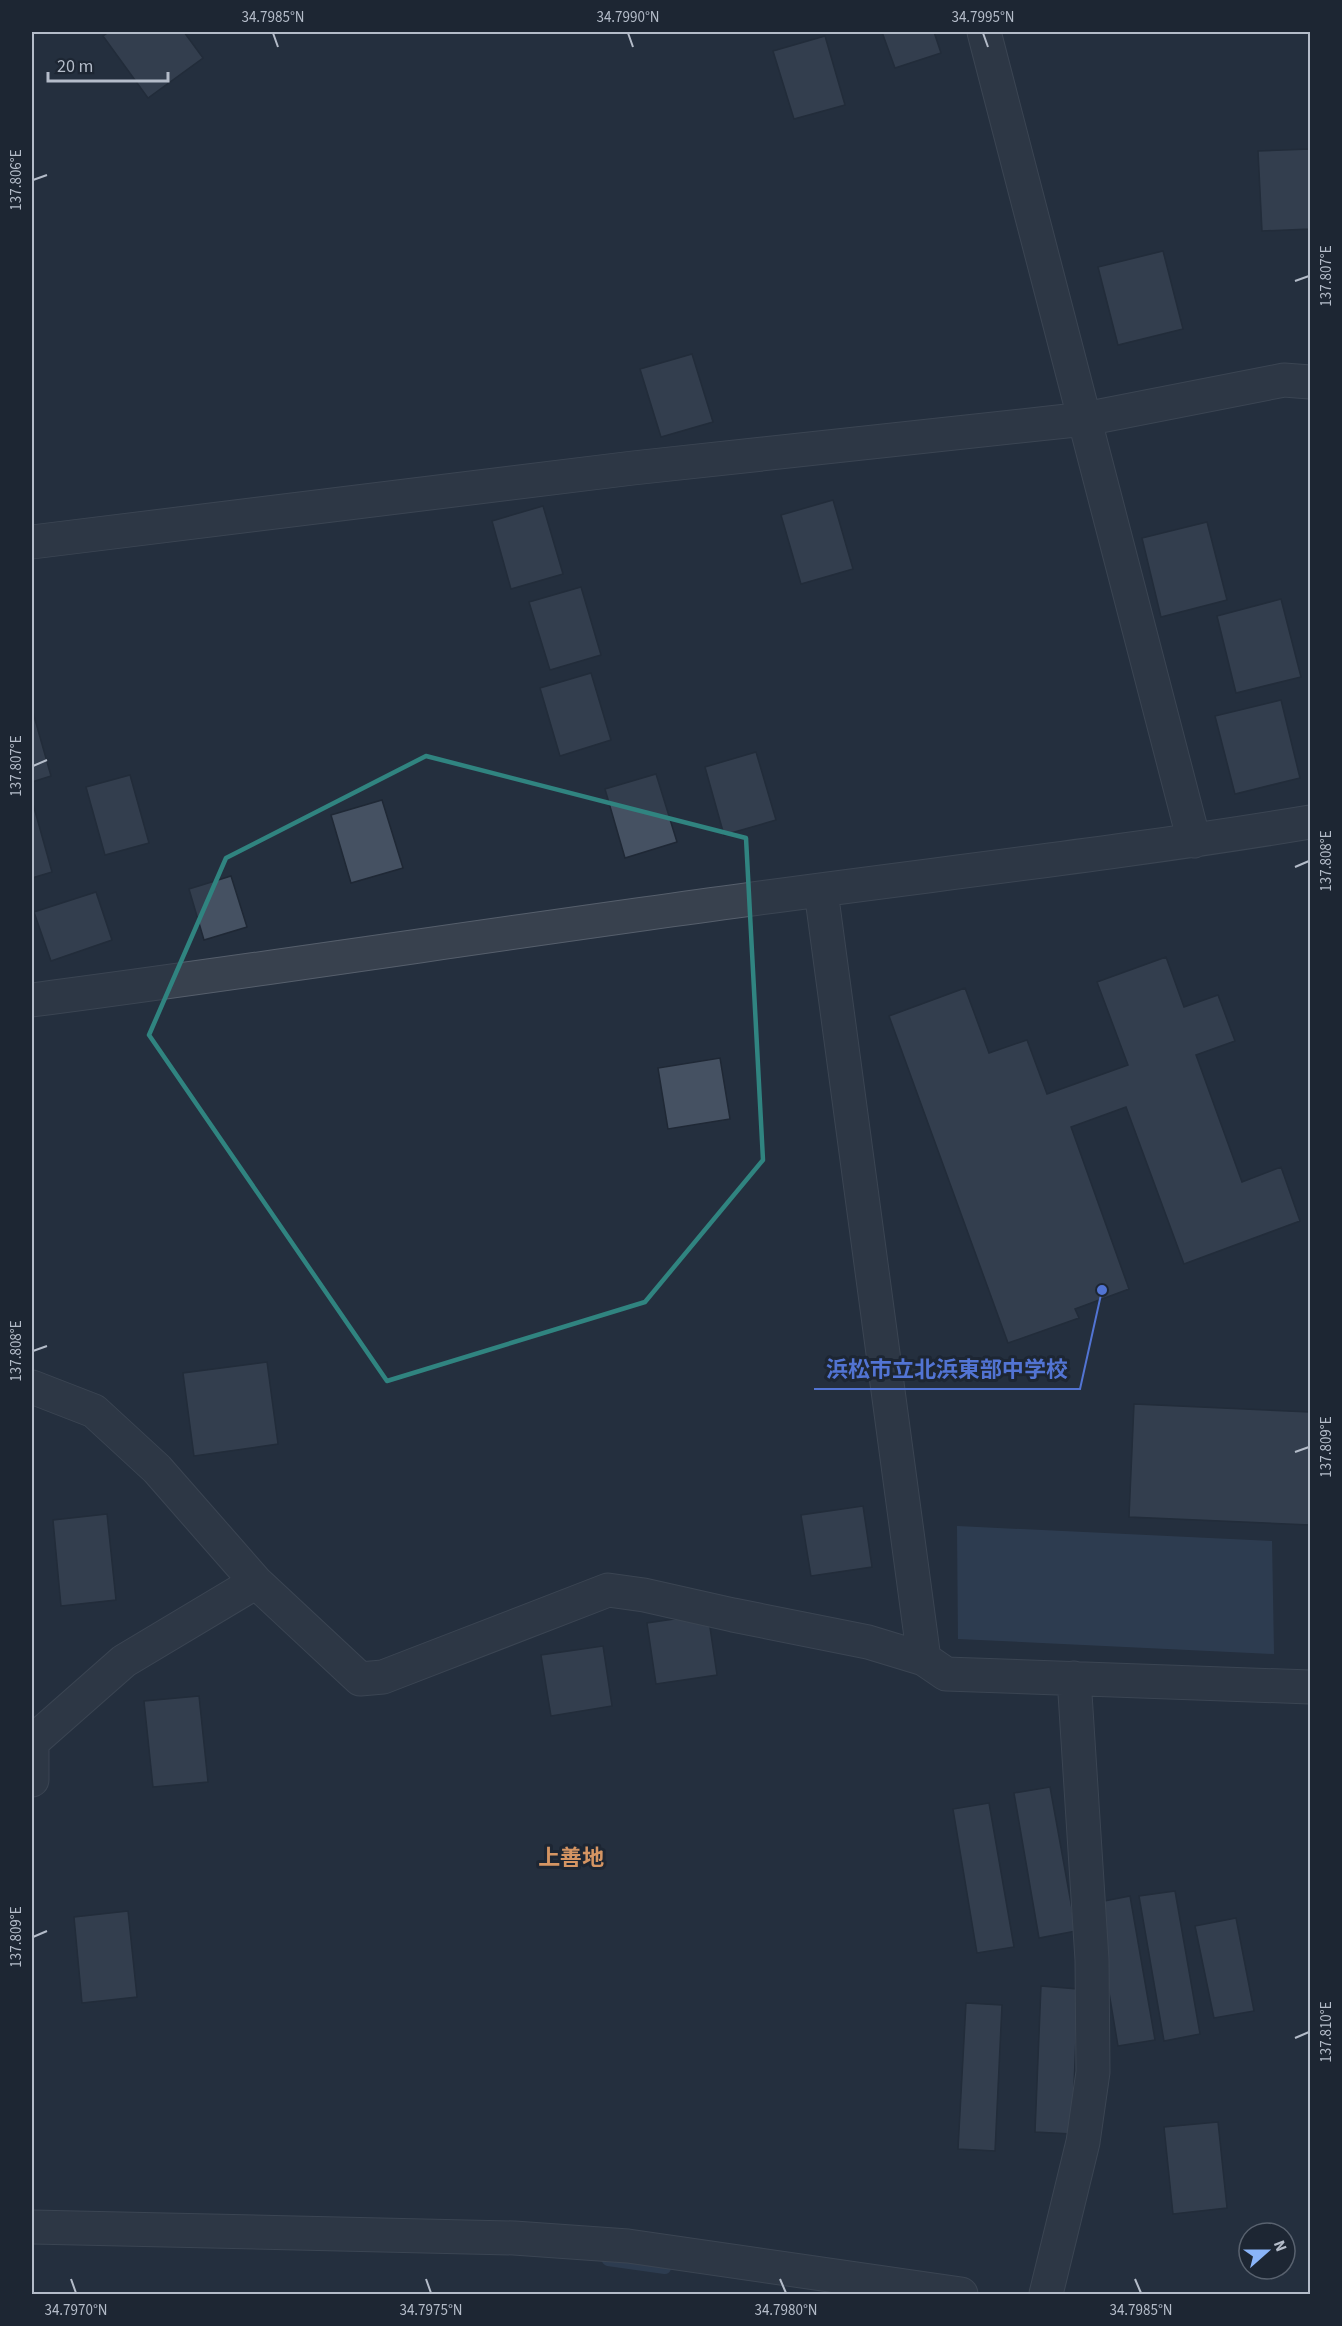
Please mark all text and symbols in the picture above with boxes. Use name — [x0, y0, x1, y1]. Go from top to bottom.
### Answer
text: 34.7985°N — [241, 7, 305, 28]
text: 34.7990°N — [596, 7, 660, 28]
text: 34.7995°N — [951, 7, 1015, 28]
scale bar — [48, 45, 168, 83]
text: 20 m — [57, 54, 93, 79]
text: 137.806°E — [6, 149, 27, 211]
text: 137.807°E — [1316, 245, 1337, 307]
text: 137.807°E — [6, 735, 27, 797]
text: 137.808°E — [1316, 830, 1337, 892]
text: 137.808°E — [6, 1320, 27, 1382]
callout: 浜松市立北浜東部中学校 — [814, 1349, 1080, 1389]
text: 浜松市立北浜東部中学校 — [826, 1354, 1068, 1386]
text: 137.809°E — [1316, 1416, 1337, 1478]
district label: 上善地 — [538, 1842, 604, 1874]
text: 137.809°E — [6, 1906, 27, 1968]
text: 137.810°E — [1316, 2001, 1337, 2063]
north arrow — [1237, 2221, 1297, 2281]
text: N — [1268, 2237, 1292, 2255]
text: 34.7970°N — [44, 2300, 108, 2321]
text: 34.7975°N — [399, 2300, 463, 2321]
text: 34.7980°N — [754, 2300, 818, 2321]
text: 34.7985°N — [1109, 2300, 1173, 2321]

